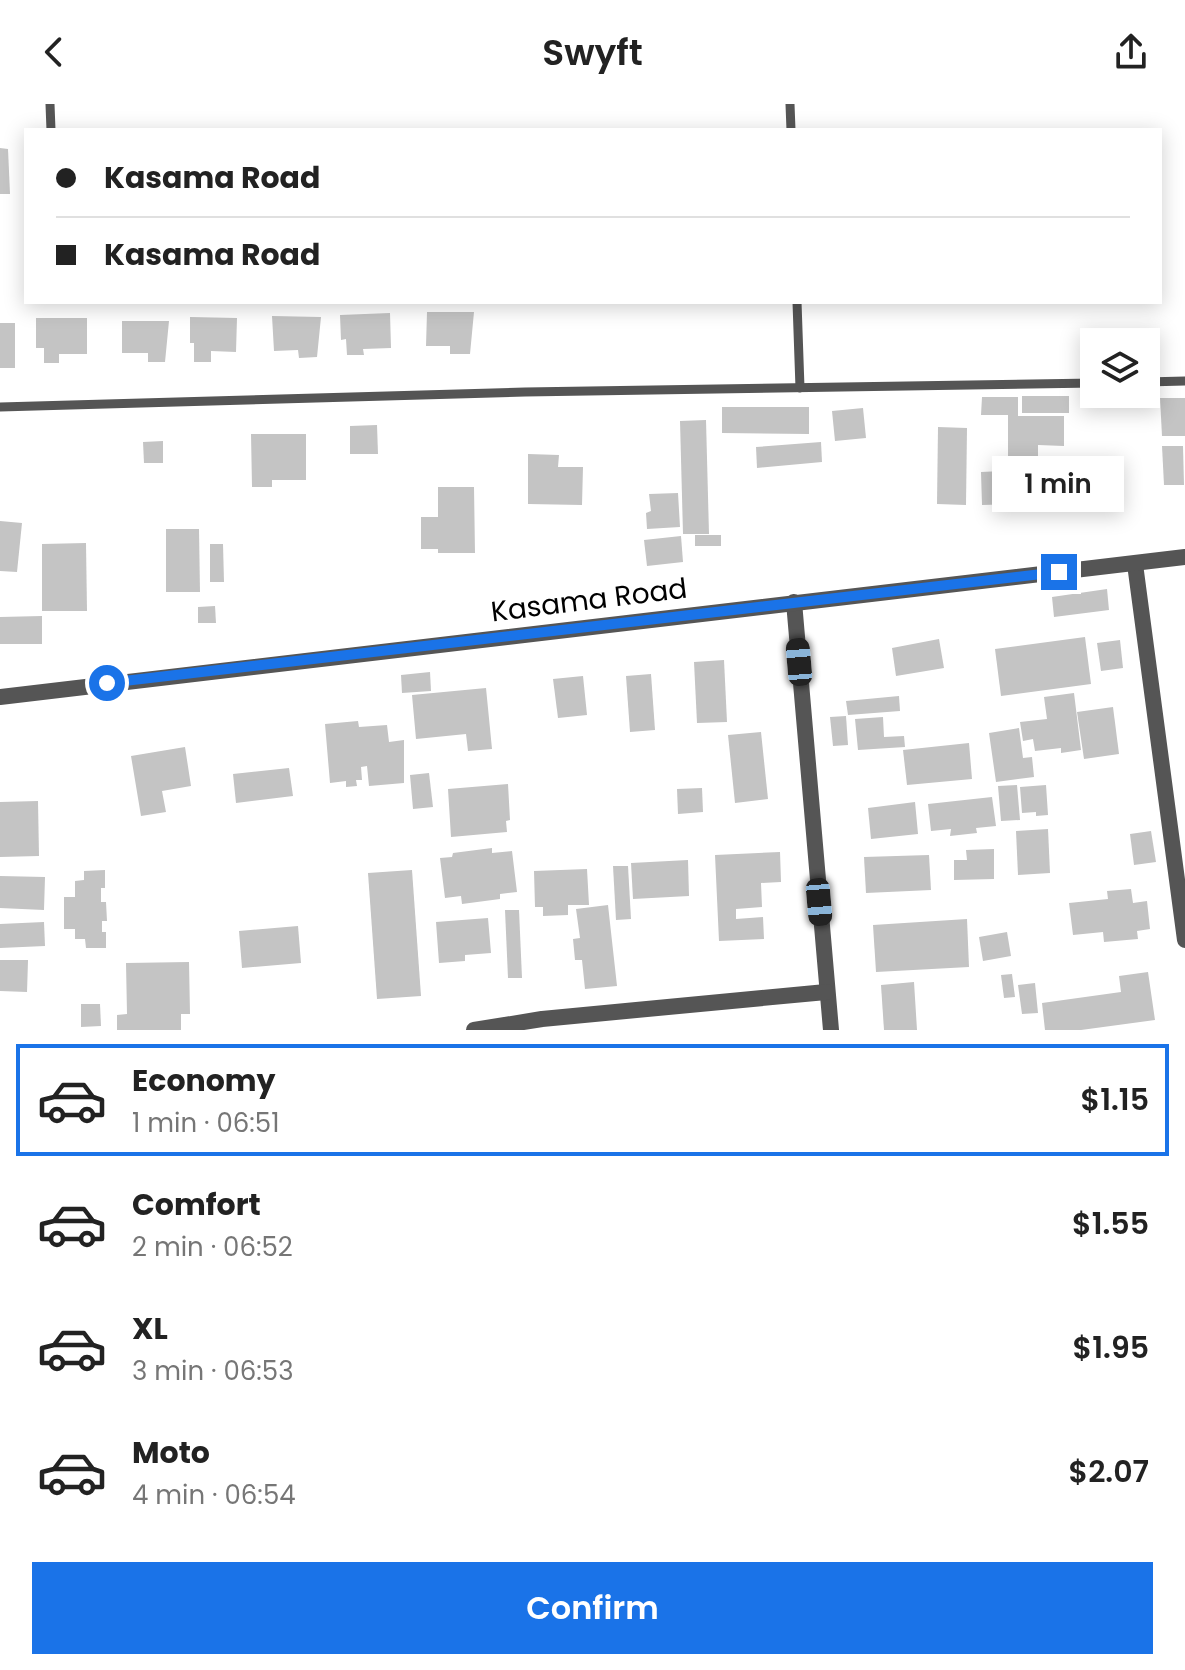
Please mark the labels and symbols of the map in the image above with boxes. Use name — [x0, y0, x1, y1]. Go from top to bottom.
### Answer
callout: 1 min — [993, 456, 1125, 512]
route end — [1041, 554, 1077, 590]
street label: Kasama Road — [489, 569, 689, 631]
car — [785, 637, 813, 687]
route start — [89, 665, 125, 701]
car — [805, 877, 833, 927]

